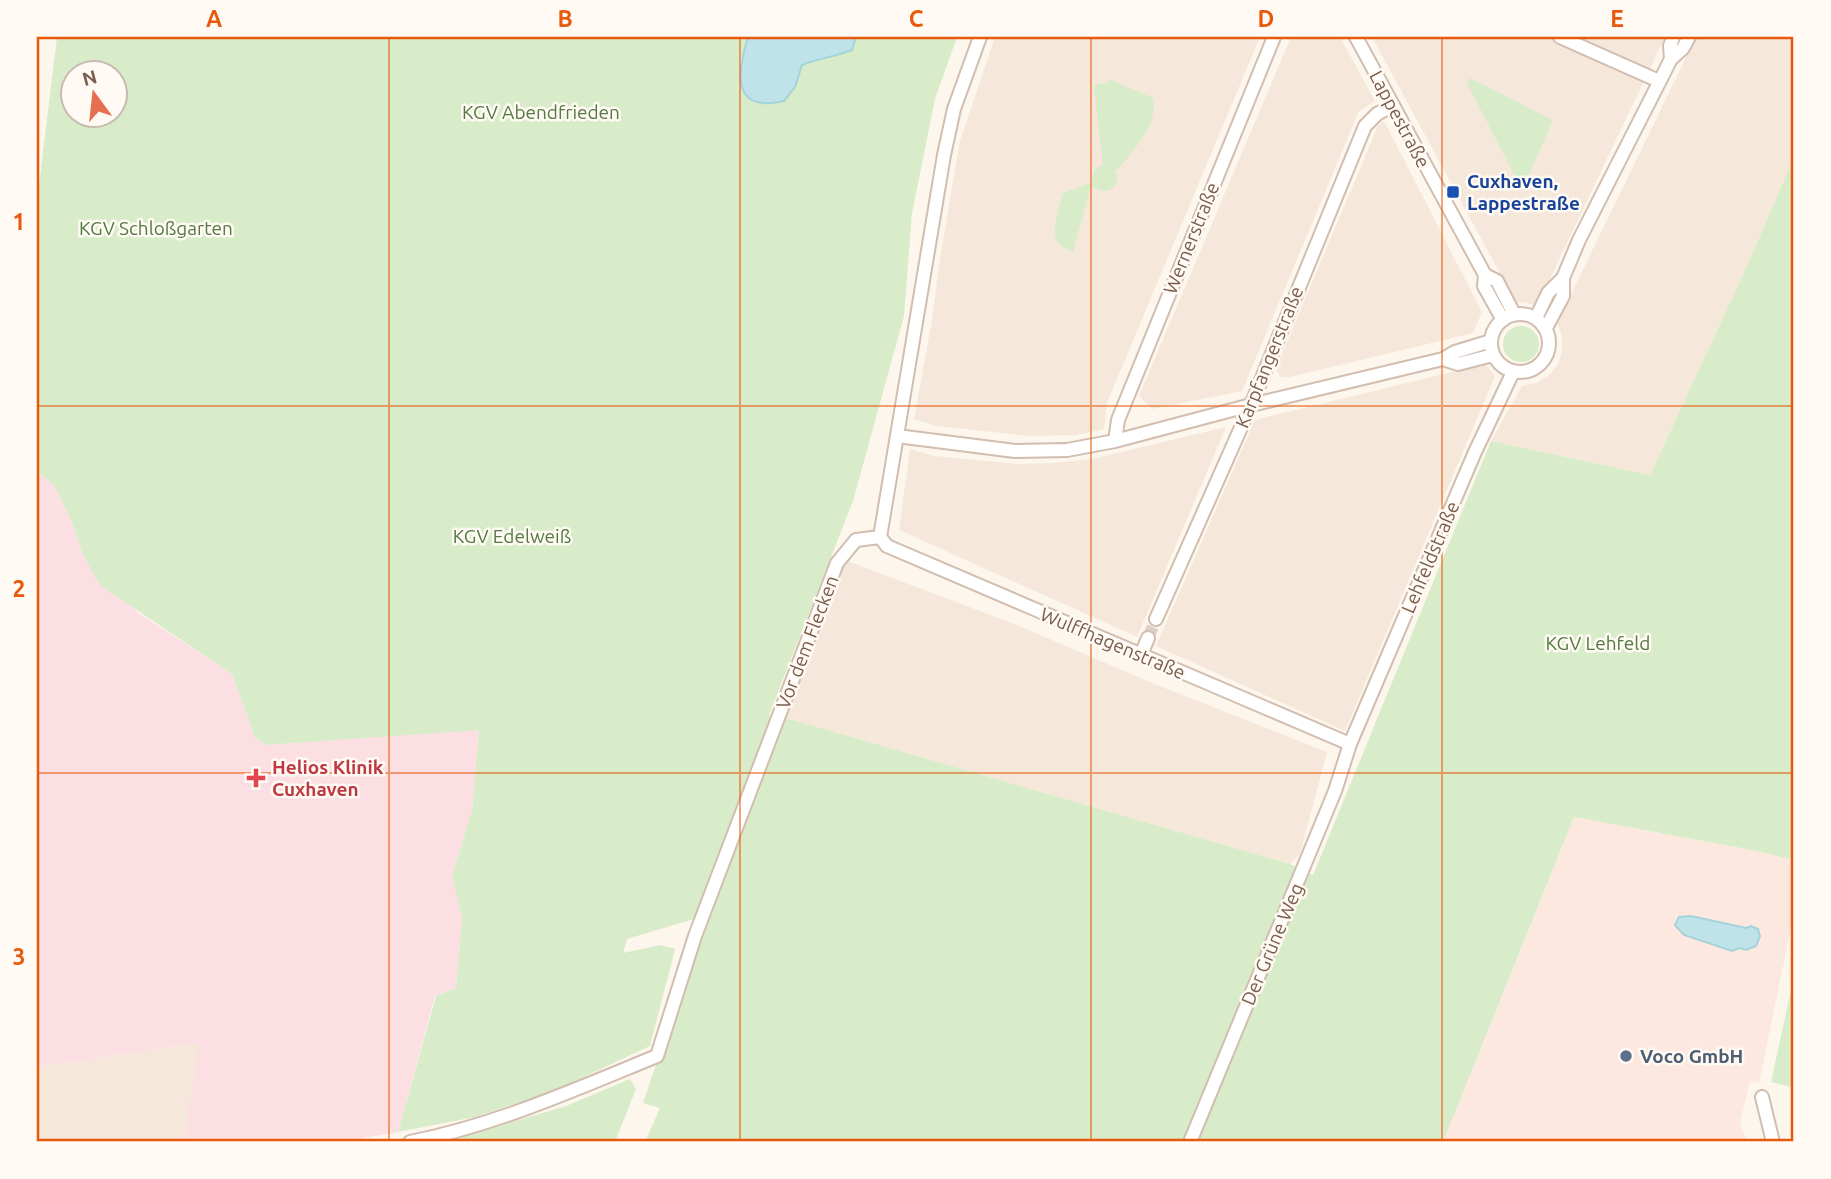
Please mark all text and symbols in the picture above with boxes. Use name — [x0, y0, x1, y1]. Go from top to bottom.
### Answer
text: A — [206, 6, 222, 31]
text: B — [557, 6, 573, 31]
text: C — [909, 6, 924, 31]
text: D — [1258, 6, 1274, 31]
text: E — [1610, 6, 1624, 31]
north arrow — [60, 60, 130, 130]
text: N — [80, 65, 99, 90]
street label: Lappestraße — [1365, 67, 1435, 171]
park label: KGV Abendfrieden — [462, 101, 620, 123]
place label: Cuxhaven, Lappestraße — [1467, 170, 1580, 214]
street label: Wernerstraße — [1159, 179, 1223, 297]
marker: Cuxhaven, Lappestraße — [1445, 184, 1461, 200]
text: 1 — [13, 209, 25, 234]
park label: KGV Schloßgarten — [79, 217, 233, 239]
street label: Karpfangerstraße — [1231, 283, 1307, 431]
street label: Lehfeldstraße — [1397, 498, 1463, 616]
park label: KGV Edelweiß — [453, 525, 571, 547]
street label: Vor dem Flecken — [771, 572, 843, 712]
text: 2 — [13, 576, 25, 601]
street label: Wulffhagenstraße — [1037, 603, 1189, 683]
park label: KGV Lehfeld — [1546, 632, 1650, 654]
place label: Helios Klinik Cuxhaven — [272, 756, 384, 800]
marker: Helios Klinik Cuxhaven — [246, 768, 266, 788]
street label: Der Grüne Weg — [1236, 880, 1308, 1008]
text: 3 — [13, 944, 25, 969]
place label: Voco GmbH — [1640, 1045, 1743, 1067]
marker: Voco GmbH — [1618, 1048, 1634, 1064]

